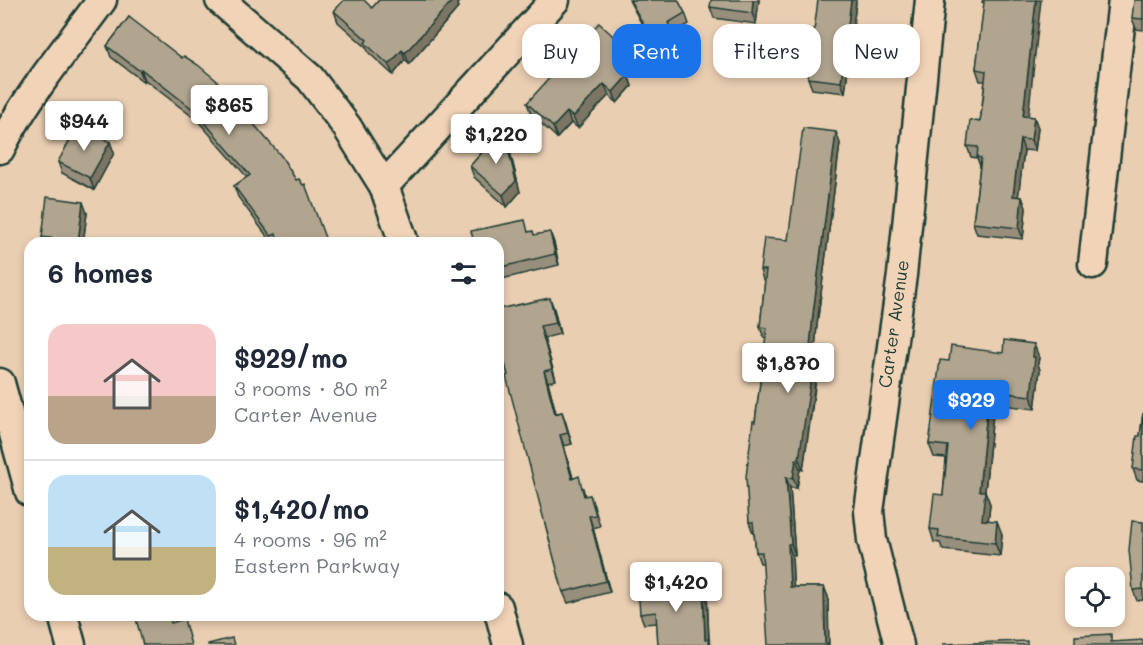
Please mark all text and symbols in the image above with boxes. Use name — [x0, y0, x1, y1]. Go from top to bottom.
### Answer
chip: Buy — [522, 24, 600, 78]
chip: Rent — [612, 24, 701, 78]
chip: Filters — [713, 24, 821, 78]
chip: New — [833, 24, 920, 78]
pin: $865 — [193, 85, 265, 136]
text: $865 — [205, 91, 253, 117]
pin: $944 — [48, 101, 120, 152]
text: $944 — [59, 107, 109, 133]
pin: $1,220 — [447, 114, 545, 165]
text: $1,220 — [465, 120, 527, 146]
text: 6 homes — [48, 256, 153, 290]
icon: filters — [447, 257, 480, 290]
street label: Carter Avenue — [872, 258, 914, 390]
text: $929/mo — [234, 341, 347, 375]
pin: $1,870 — [739, 343, 837, 394]
icon: home — [96, 348, 168, 420]
text: $1,870 — [756, 349, 820, 375]
text: 3 rooms · 80 m² — [234, 375, 387, 401]
pin: $929 — [935, 380, 1007, 431]
text: $929 — [947, 386, 995, 412]
text: Carter Avenue — [234, 401, 378, 427]
text: $1,420/mo — [234, 492, 369, 526]
icon: home — [96, 499, 168, 571]
text: 4 rooms · 96 m² — [234, 526, 387, 552]
text: Eastern Parkway — [234, 552, 400, 578]
pin: $1,420 — [627, 562, 725, 613]
map controls — [1065, 567, 1125, 627]
button: locate — [1065, 567, 1125, 627]
text: $1,420 — [644, 568, 708, 594]

